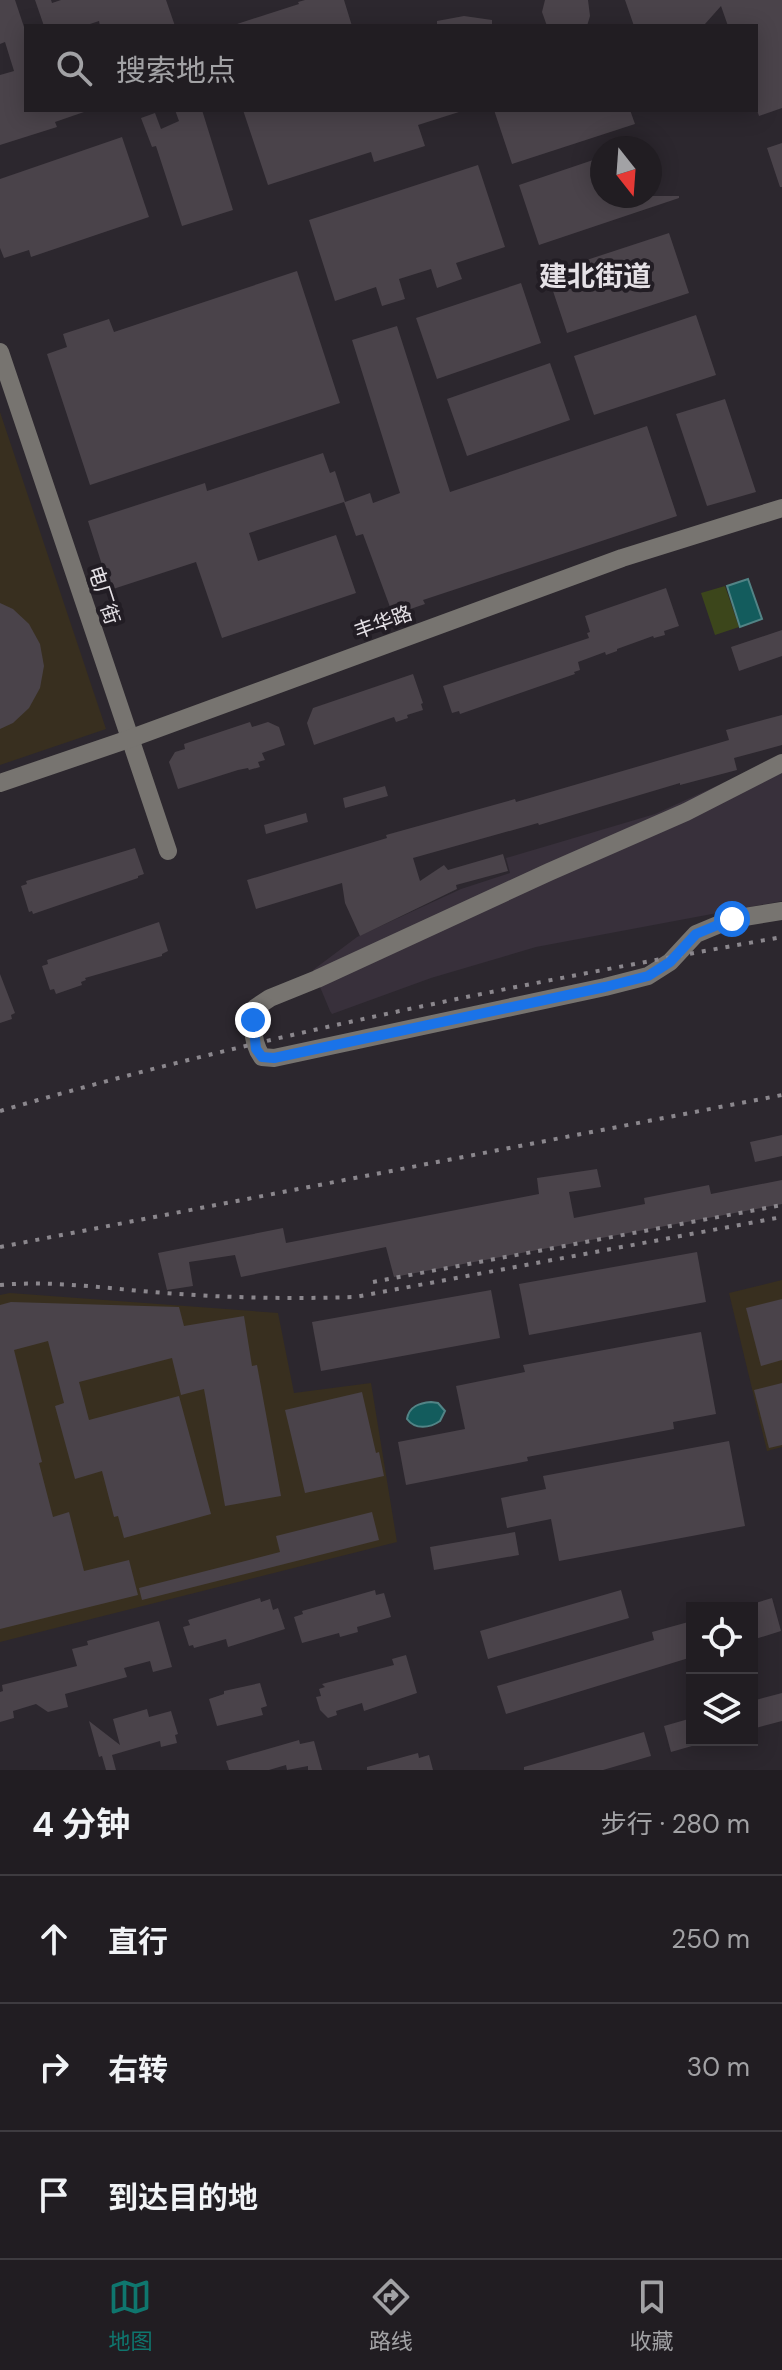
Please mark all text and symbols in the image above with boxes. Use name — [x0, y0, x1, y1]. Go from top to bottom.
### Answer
search box — [24, 24, 758, 112]
icon: search — [52, 46, 96, 90]
text: 搜索地点 — [116, 51, 236, 90]
north arrow — [590, 136, 662, 208]
district label: 建北街道 — [539, 258, 651, 295]
street label: 电厂街 — [82, 562, 126, 628]
street label: 丰华路 — [350, 600, 416, 644]
route start — [714, 901, 750, 937]
route end — [235, 1002, 271, 1038]
map controls — [686, 1602, 758, 1746]
button: locate — [686, 1602, 758, 1674]
button: layers — [686, 1674, 758, 1746]
text: 4 分钟 — [32, 1802, 130, 1847]
text: 步行 · 280 m — [601, 1807, 750, 1841]
icon: ahead — [32, 1917, 76, 1961]
text: 直行 — [108, 1922, 168, 1961]
text: 250 m — [671, 1922, 750, 1956]
icon: right — [32, 2045, 76, 2089]
text: 右转 — [108, 2050, 168, 2089]
text: 30 m — [687, 2050, 750, 2084]
icon: arrive — [32, 2173, 76, 2217]
text: 到达目的地 — [108, 2178, 258, 2217]
tab: 地图 — [108, 2275, 152, 2356]
tab: 路线 — [369, 2275, 413, 2356]
tab: 收藏 — [630, 2275, 674, 2356]

